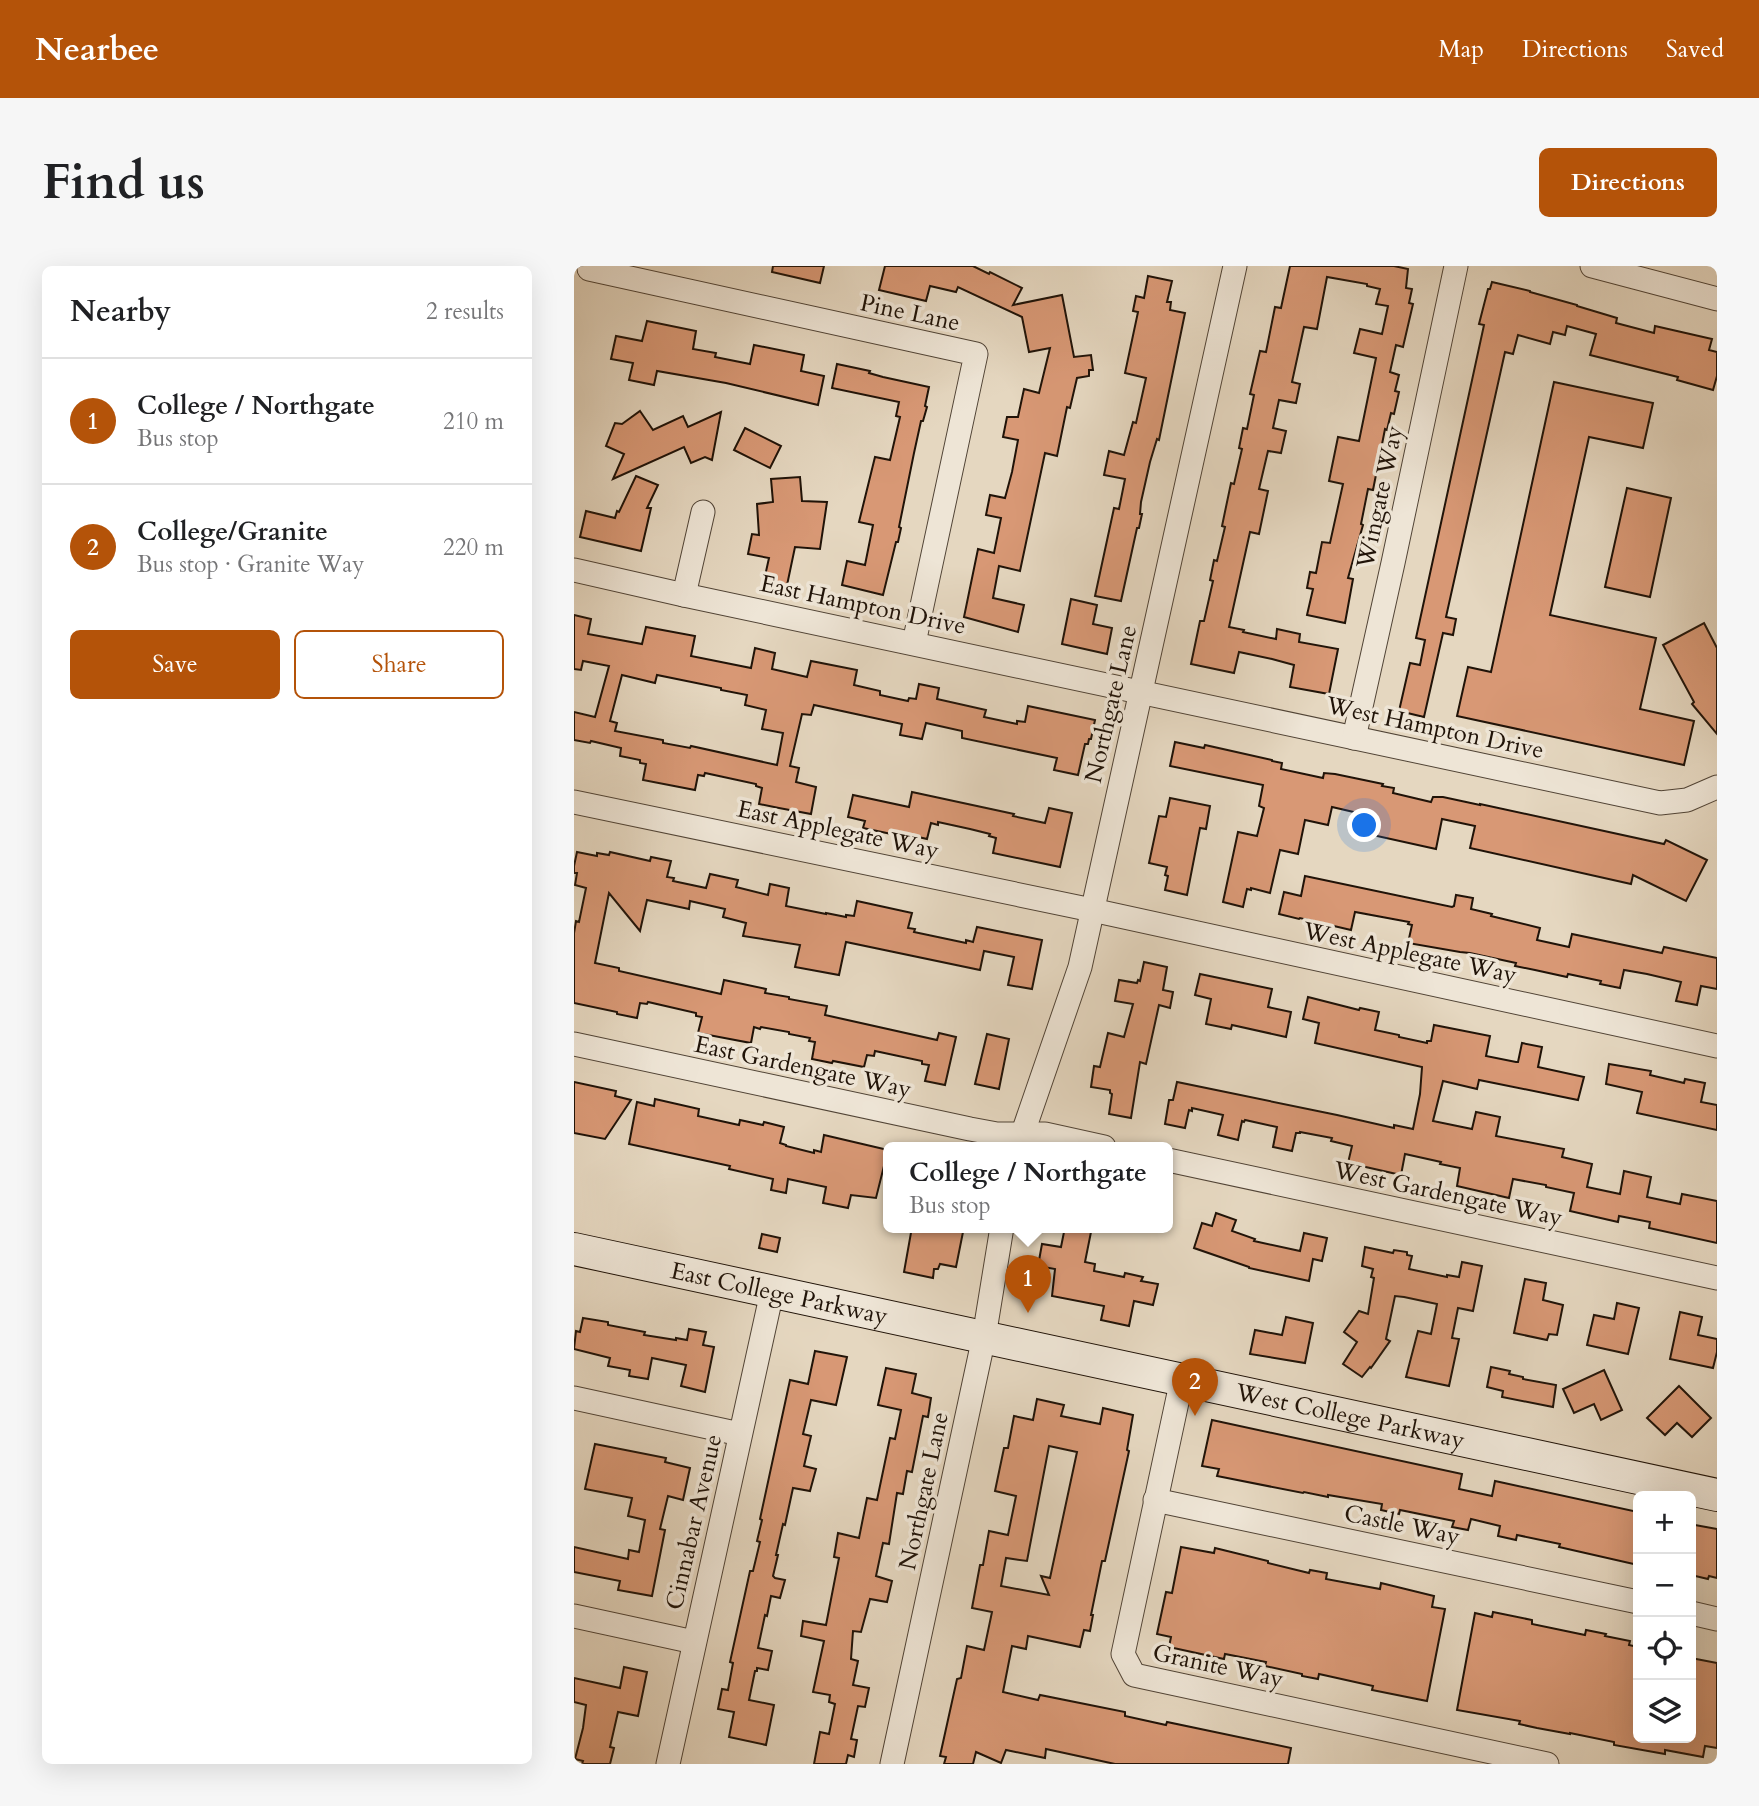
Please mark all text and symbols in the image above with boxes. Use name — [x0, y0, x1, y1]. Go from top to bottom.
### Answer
text: Nearbee — [35, 27, 159, 72]
text: Map — [1438, 33, 1484, 66]
text: Directions — [1522, 33, 1628, 66]
text: Saved — [1666, 33, 1724, 66]
button: Directions — [1539, 148, 1717, 217]
text: Find us — [42, 149, 205, 216]
street label: Pine Lane — [857, 286, 963, 340]
text: Nearby — [70, 291, 171, 332]
text: 2 results — [426, 296, 504, 327]
text: College / Northgate — [137, 388, 375, 423]
text: 1 — [87, 406, 99, 437]
text: 210 m — [443, 406, 504, 437]
street label: Wingate Way — [1349, 422, 1411, 572]
text: Bus stop — [137, 423, 219, 454]
text: College/Granite — [137, 514, 328, 549]
text: 2 — [87, 532, 99, 563]
text: 220 m — [443, 532, 504, 563]
text: Bus stop · Granite Way — [137, 549, 364, 580]
street label: East Hampton Drive — [757, 567, 969, 643]
street label: Northgate Lane — [1077, 622, 1145, 786]
button: Save — [70, 630, 280, 699]
button: Share — [294, 630, 504, 699]
street label: West Hampton Drive — [1322, 689, 1547, 767]
street label: East Applegate Way — [734, 793, 942, 868]
your location — [1347, 808, 1381, 842]
street label: West Applegate Way — [1299, 914, 1520, 992]
street label: East Gardengate Way — [691, 1028, 915, 1106]
popup — [883, 1142, 1173, 1233]
street label: West Gardengate Way — [1330, 1153, 1566, 1234]
text: College / Northgate — [909, 1155, 1147, 1190]
text: Bus stop — [909, 1190, 991, 1221]
street label: East College Parkway — [668, 1254, 891, 1333]
pin: 1 — [1005, 1255, 1051, 1313]
pin: 2 — [1172, 1358, 1218, 1416]
street label: West College Parkway — [1232, 1375, 1468, 1457]
street label: Northgate Lane — [891, 1409, 957, 1573]
street label: Cinnabar Avenue — [658, 1431, 730, 1613]
map controls — [1633, 1491, 1696, 1743]
button: + — [1633, 1491, 1696, 1554]
street label: Castle Way — [1341, 1497, 1463, 1553]
button: − — [1633, 1554, 1696, 1617]
button: locate — [1633, 1617, 1696, 1680]
street label: Granite Way — [1150, 1636, 1287, 1696]
button: layers — [1633, 1680, 1696, 1743]

